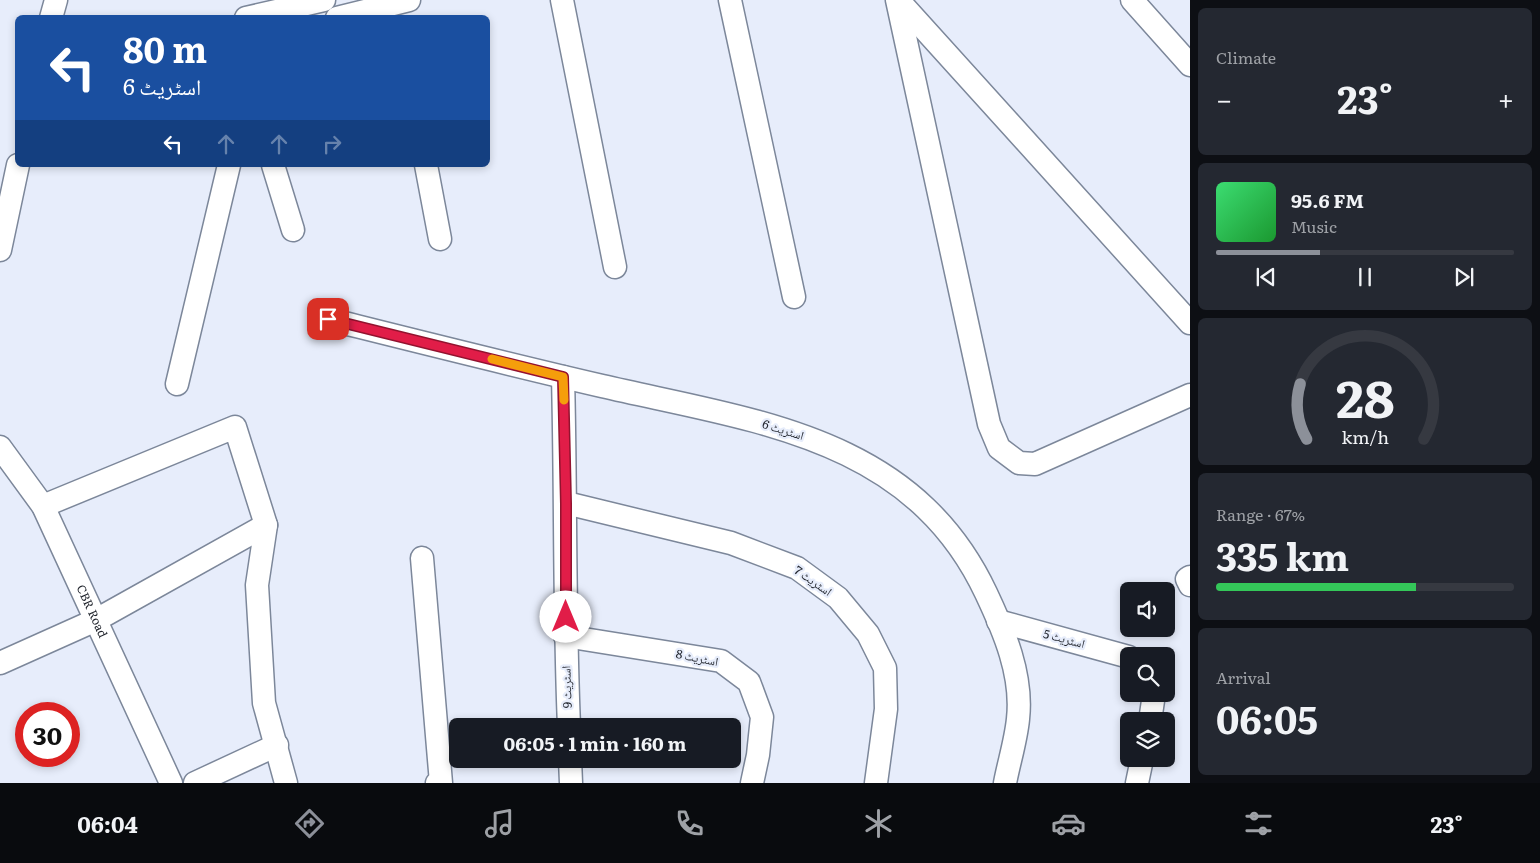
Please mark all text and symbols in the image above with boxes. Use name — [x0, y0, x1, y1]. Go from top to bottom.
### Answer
text: 80 m — [123, 22, 207, 74]
icon: left — [40, 35, 105, 100]
text: Climate — [1216, 45, 1276, 69]
text: اسٹریٹ 6 — [123, 69, 201, 102]
text: 23° — [1337, 69, 1393, 126]
text: − — [1216, 77, 1232, 119]
text: + — [1498, 77, 1514, 119]
icon: left — [159, 130, 187, 158]
icon: ahead — [212, 130, 240, 158]
icon: ahead — [265, 130, 293, 158]
icon: right — [318, 130, 346, 158]
text: 95.6 FM — [1291, 186, 1364, 214]
text: Music — [1291, 214, 1337, 238]
icon: previous — [1252, 263, 1280, 291]
icon: pause — [1351, 263, 1379, 291]
icon: next — [1450, 263, 1478, 291]
pin — [307, 298, 349, 340]
icon: arrive — [314, 305, 342, 333]
text: 28 — [1336, 356, 1394, 434]
street label: اسٹریٹ 6 — [760, 414, 806, 444]
text: km/h — [1341, 423, 1389, 450]
text: Range · 67% — [1216, 502, 1305, 526]
text: 335 km — [1216, 526, 1349, 583]
street label: اسٹریٹ 7 — [791, 561, 836, 600]
street label: CBR Road — [73, 581, 113, 641]
map controls — [1120, 582, 1175, 767]
button: sound — [1120, 582, 1175, 637]
position arrow — [539, 590, 591, 642]
street label: اسٹریٹ 5 — [1041, 624, 1087, 652]
street label: اسٹریٹ 8 — [674, 644, 720, 670]
button: search — [1120, 647, 1175, 702]
street label: اسٹریٹ 9 — [556, 665, 576, 709]
text: Arrival — [1216, 665, 1271, 689]
text: 06:05 — [1216, 689, 1318, 746]
speed limit sign: 30 — [15, 702, 80, 767]
button: layers — [1120, 712, 1175, 767]
text: 06:05 · 1 min · 160 m — [504, 729, 686, 757]
icon: directions — [292, 806, 327, 841]
icon: music — [482, 806, 517, 841]
icon: phone — [672, 806, 707, 841]
icon: climate — [861, 806, 896, 841]
icon: car — [1051, 806, 1086, 841]
icon: filters — [1241, 806, 1276, 841]
text: 06:04 — [77, 807, 138, 840]
text: 23° — [1430, 807, 1463, 840]

